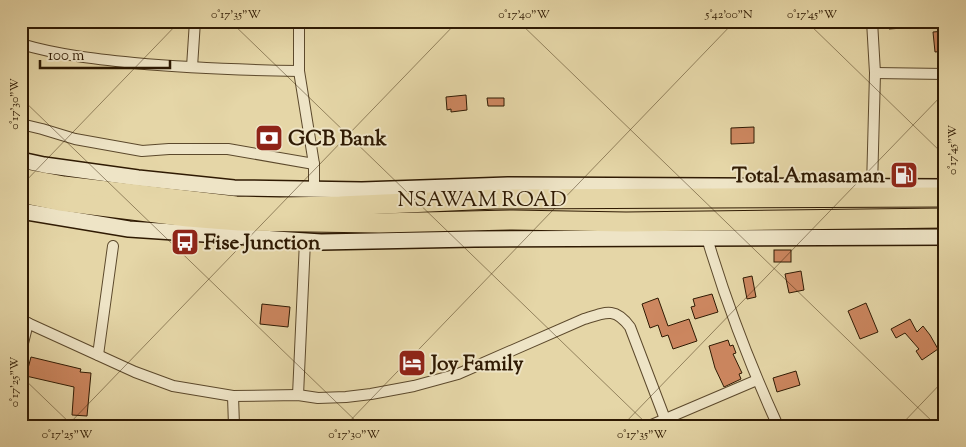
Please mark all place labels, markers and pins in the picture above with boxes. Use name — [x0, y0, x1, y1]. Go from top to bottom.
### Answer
bank icon: GCB Bank — [254, 123, 284, 153]
place label: GCB Bank — [288, 125, 387, 155]
fuel station icon: Total Amasaman — [889, 160, 919, 190]
place label: Total Amasaman — [732, 162, 886, 192]
bus stop icon: Fise Junction — [170, 227, 200, 257]
place label: Fise Junction — [204, 229, 321, 259]
hotel icon: Joy Family — [397, 348, 427, 378]
place label: Joy Family — [429, 350, 524, 380]

